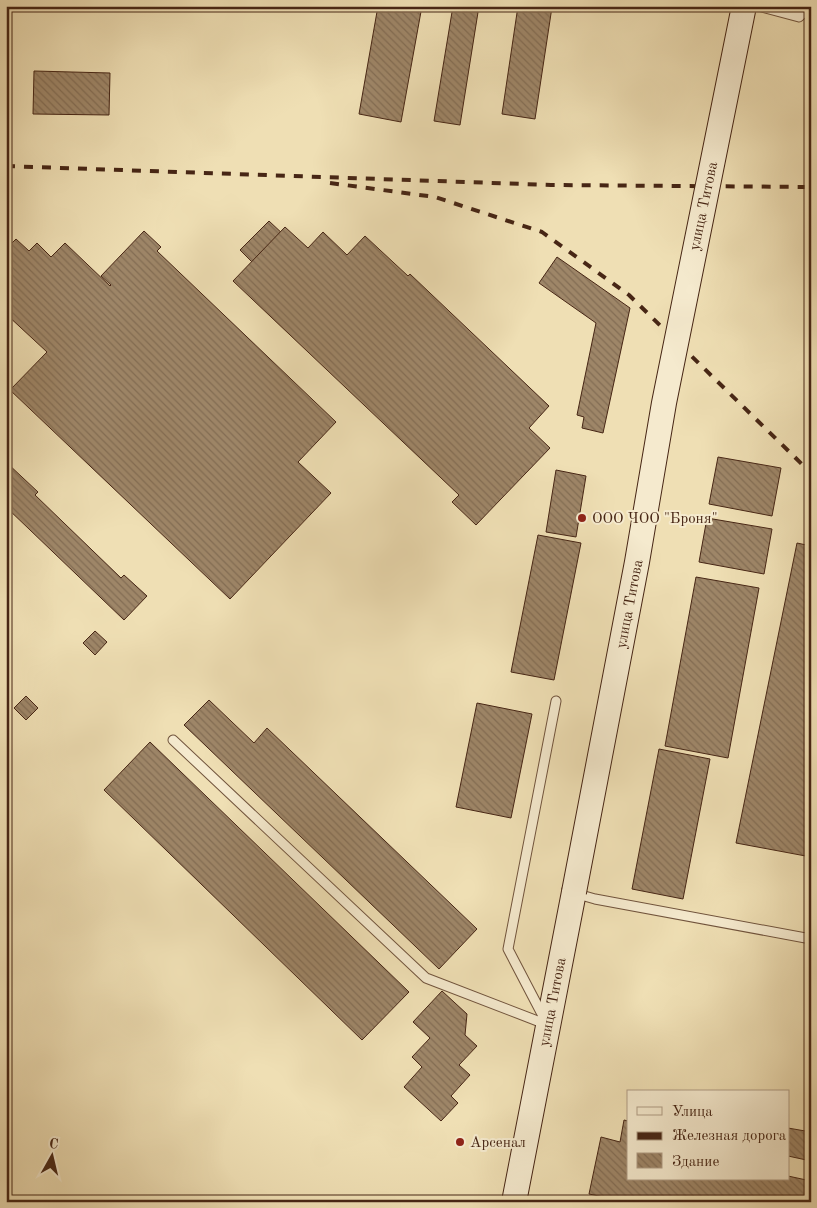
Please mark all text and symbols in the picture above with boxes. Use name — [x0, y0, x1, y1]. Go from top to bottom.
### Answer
street label: улица Титова — [688, 160, 721, 252]
marker: ООО ЧОО "Броня" — [576, 512, 588, 524]
place label: ООО ЧОО "Броня" — [592, 512, 718, 527]
street label: улица Титова — [614, 558, 647, 650]
street label: улица Титова — [537, 956, 570, 1048]
legend — [627, 1090, 790, 1180]
text: Улица — [672, 1105, 713, 1120]
text: Железная дорога — [672, 1129, 787, 1144]
north arrow — [28, 1130, 78, 1180]
marker: Арсенал — [454, 1136, 466, 1148]
place label: Арсенал — [470, 1136, 526, 1151]
text: С — [48, 1137, 59, 1152]
text: Здание — [672, 1155, 719, 1170]

